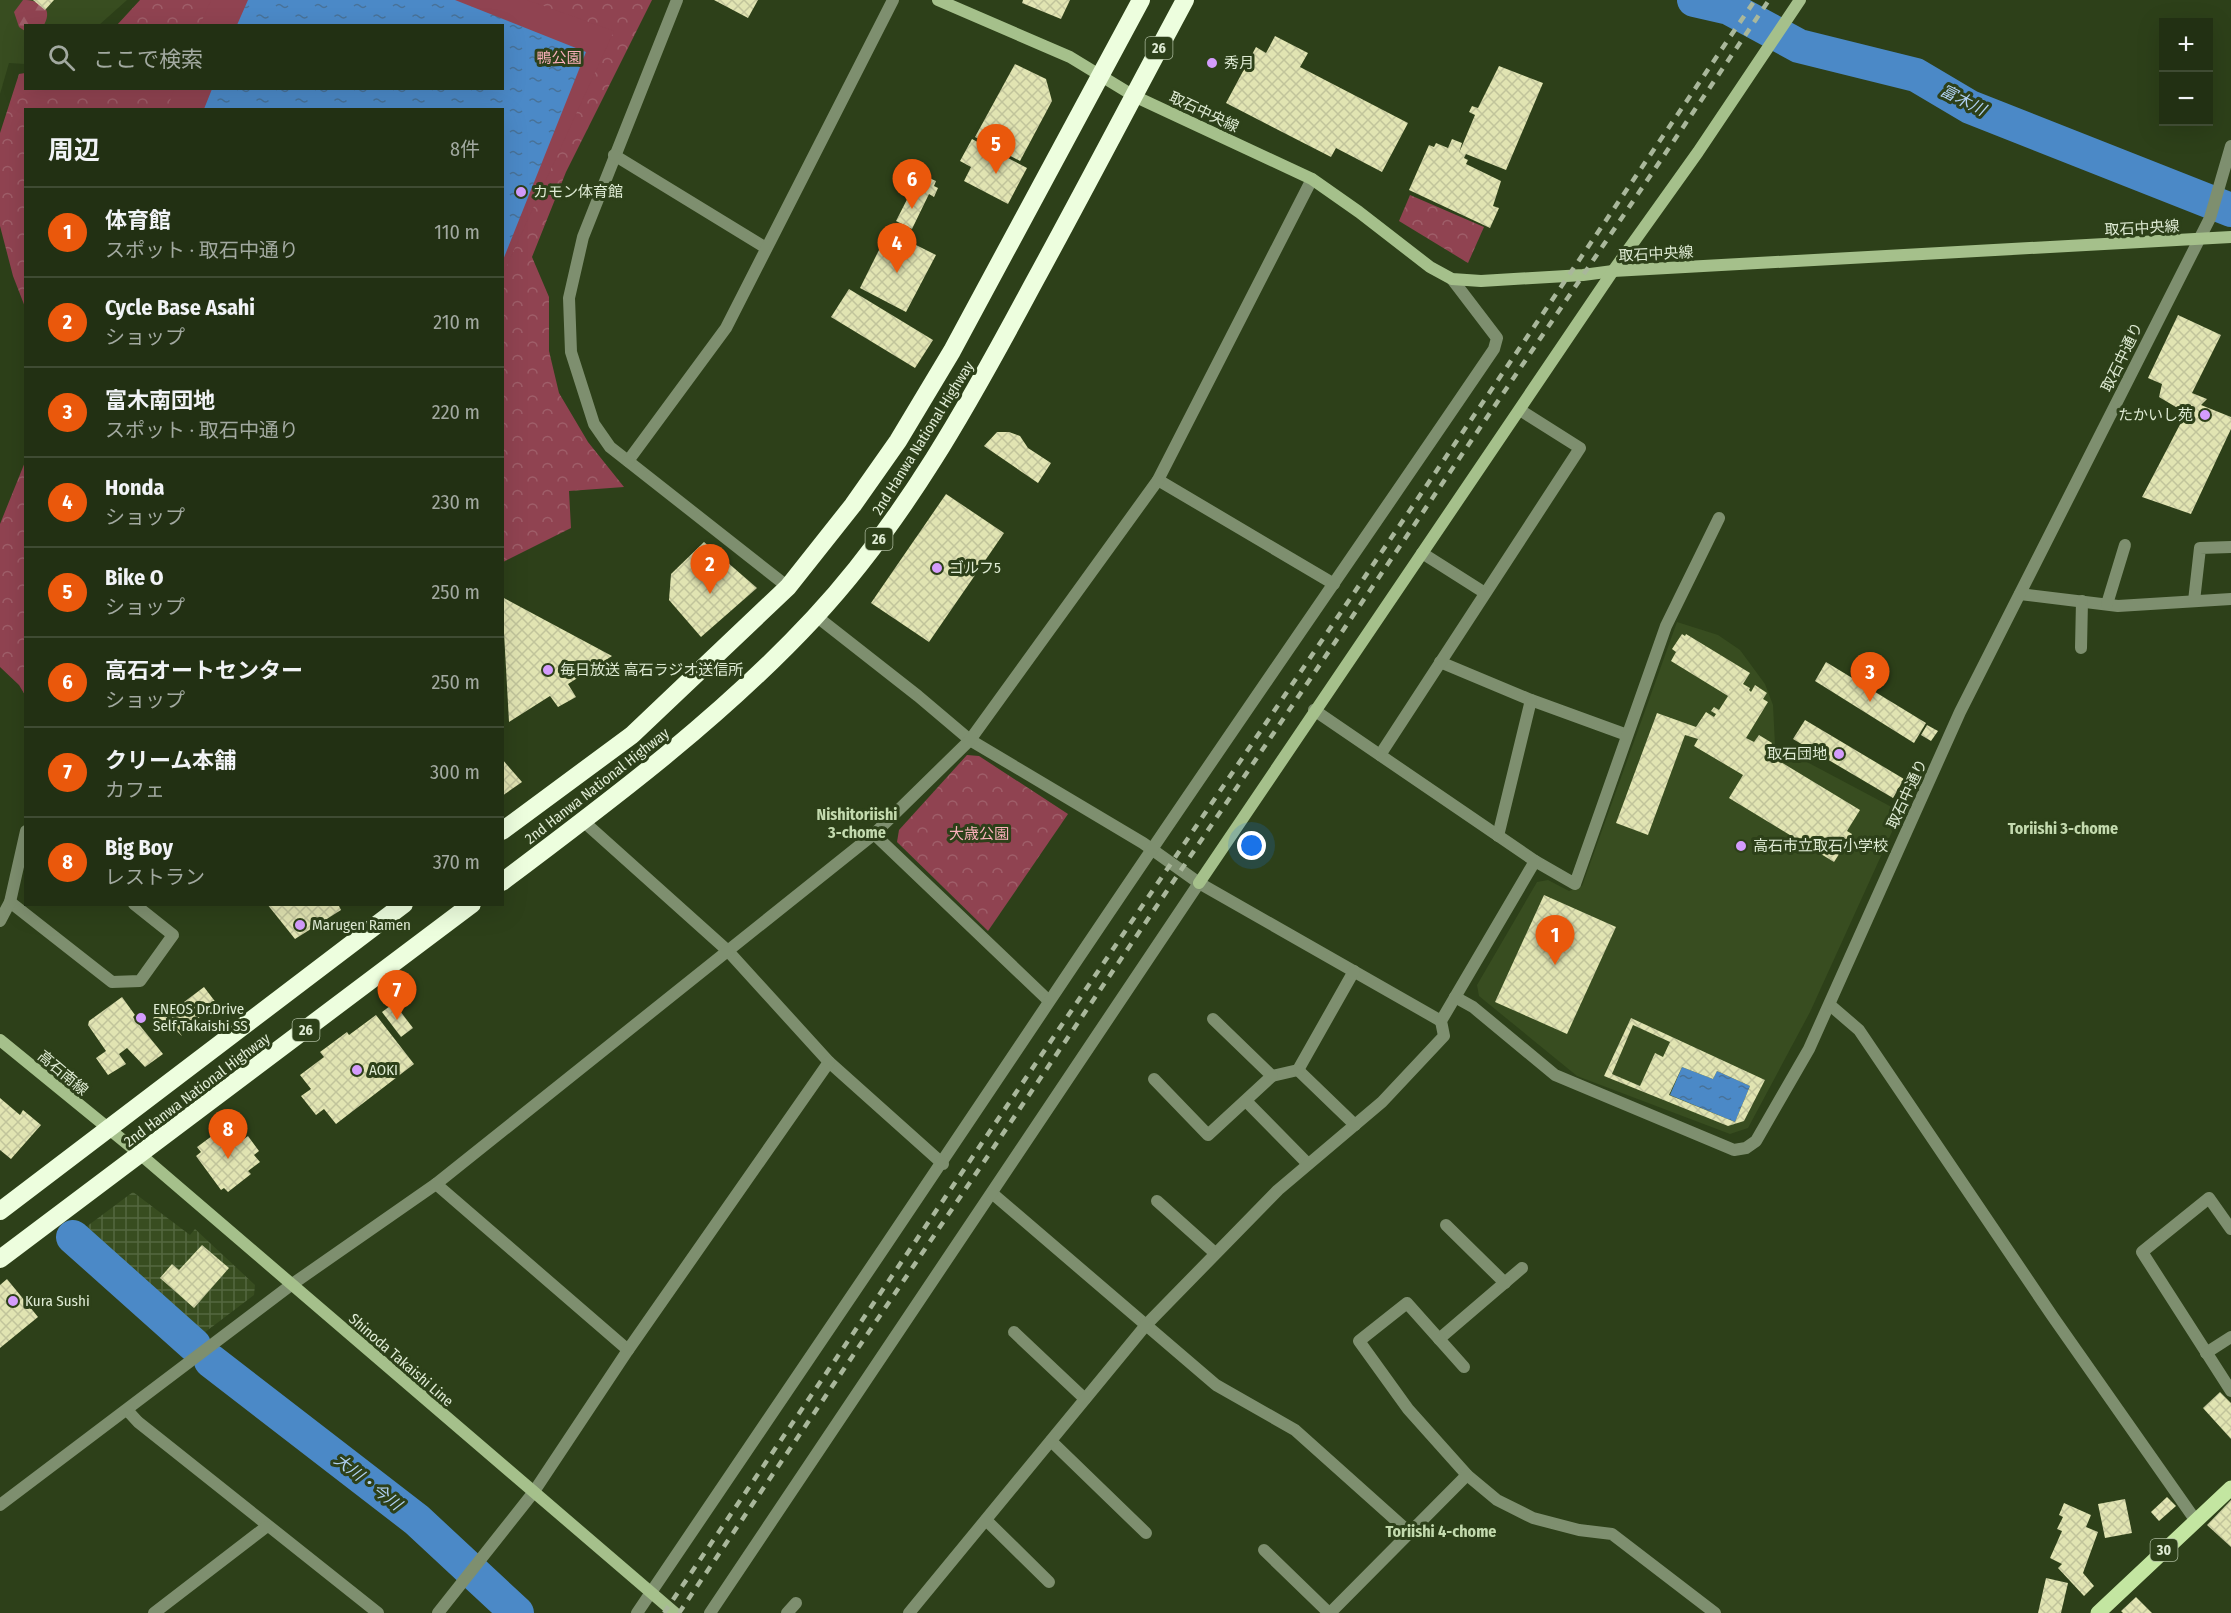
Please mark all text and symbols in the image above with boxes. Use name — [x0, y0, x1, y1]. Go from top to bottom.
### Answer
map controls — [2159, 18, 2213, 126]
button: + — [2159, 18, 2213, 72]
search box — [24, 24, 504, 90]
road number: 26 — [1146, 37, 1172, 59]
icon: search — [45, 41, 78, 74]
text: ここで検索 — [93, 46, 203, 73]
park label: 鴨公園 — [536, 49, 582, 67]
place label: 秀月 — [1224, 54, 1254, 72]
marker: 秀月 — [1205, 56, 1219, 70]
button: − — [2159, 72, 2213, 126]
water label: 富木川 — [1937, 81, 1990, 120]
street label: 取石中央線 — [1166, 88, 1242, 136]
pin: 5 — [976, 124, 1016, 174]
text: 周辺 — [48, 135, 100, 166]
text: 8件 — [450, 137, 480, 161]
pin: 6 — [892, 160, 932, 209]
place label: カモン体育館 — [533, 183, 623, 201]
marker: カモン体育館 — [514, 185, 528, 199]
text: 体育館 — [105, 207, 171, 234]
street label: 取石中央線 — [2104, 217, 2180, 239]
text: 1 — [63, 220, 72, 244]
text: 110 m — [434, 220, 480, 244]
pin: 4 — [878, 224, 916, 273]
text: スポット · 取石中通り — [105, 238, 299, 262]
street label: 取石中央線 — [1618, 243, 1694, 265]
text: Cycle Base Asahi — [105, 294, 255, 321]
text: 2 — [63, 310, 72, 334]
text: 210 m — [433, 310, 480, 334]
street label: 取石中通り — [2097, 319, 2147, 395]
text: ショップ — [105, 325, 185, 349]
street label: 2nd Hanwa National Highway — [868, 358, 978, 518]
text: 富木南団地 — [105, 387, 215, 414]
text: 3 — [63, 400, 72, 424]
text: 220 m — [432, 400, 480, 424]
place label: たかいし苑 — [2118, 406, 2193, 424]
marker: たかいし苑 — [2198, 408, 2212, 422]
text: スポット · 取石中通り — [105, 418, 299, 442]
text: Honda — [105, 474, 164, 501]
text: 4 — [62, 490, 73, 514]
text: 230 m — [432, 490, 480, 514]
text: ショップ — [105, 505, 185, 529]
road number: 26 — [866, 528, 892, 550]
pin: 2 — [690, 544, 730, 594]
place label: ゴルフ5 — [949, 559, 1001, 577]
marker: ゴルフ5 — [930, 561, 944, 575]
text: Bike O — [105, 564, 164, 591]
text: 5 — [63, 580, 72, 604]
text: 250 m — [432, 580, 480, 604]
text: ショップ — [105, 595, 185, 619]
pin: 3 — [1850, 652, 1890, 702]
text: 高石オートセンター — [105, 657, 303, 684]
place label: 毎日放送 高石ラジオ送信所 — [560, 661, 743, 679]
marker: 毎日放送 高石ラジオ送信所 — [541, 663, 555, 677]
text: 6 — [62, 670, 73, 694]
text: 250 m — [432, 670, 480, 694]
text: ショップ — [105, 688, 185, 712]
street label: 2nd Hanwa National Highway — [521, 724, 673, 848]
place label: 取石団地 — [1767, 745, 1827, 763]
text: クリーム本舗 — [105, 747, 236, 774]
marker: 取石団地 — [1832, 747, 1846, 761]
street label: 取石中通り — [1883, 756, 1931, 832]
text: 7 — [63, 760, 72, 784]
text: 300 m — [430, 760, 480, 784]
text: カフェ — [105, 778, 165, 802]
district label: Nishitoriishi 3-chome — [817, 805, 897, 842]
district label: Toriishi 3-chome — [2008, 819, 2118, 838]
park label: 大歳公園 — [949, 825, 1009, 843]
your location — [1237, 831, 1266, 860]
text: Big Boy — [105, 834, 173, 861]
place label: 高石市立取石小学校 — [1753, 837, 1888, 855]
marker: 高石市立取石小学校 — [1734, 839, 1748, 853]
text: 8 — [62, 850, 73, 874]
text: 370 m — [433, 850, 480, 874]
text: レストラン — [105, 865, 205, 889]
place label: Marugen Ramen — [312, 916, 411, 934]
pin: 1 — [1536, 916, 1574, 965]
marker: Marugen Ramen — [293, 918, 307, 932]
pin: 7 — [378, 970, 416, 1020]
place label: ENEOS Dr.Drive Self Takaishi SS — [153, 1000, 248, 1035]
marker: ENEOS Dr.Drive Self Takaishi SS — [134, 1011, 148, 1025]
road number: 26 — [292, 1019, 320, 1041]
street label: 2nd Hanwa National Highway — [121, 1029, 274, 1151]
street label: 高石南線 — [34, 1047, 92, 1099]
place label: AOKI — [369, 1061, 398, 1079]
marker: AOKI — [350, 1063, 364, 1077]
pin: 8 — [208, 1110, 248, 1159]
place label: Kura Sushi — [25, 1292, 90, 1310]
marker: Kura Sushi — [6, 1294, 20, 1308]
street label: Shinoda Takaishi Line — [345, 1310, 457, 1410]
water label: 大川・今川 — [331, 1450, 407, 1515]
district label: Toriishi 4-chome — [1386, 1522, 1496, 1541]
road number: 30 — [2150, 1539, 2178, 1561]

